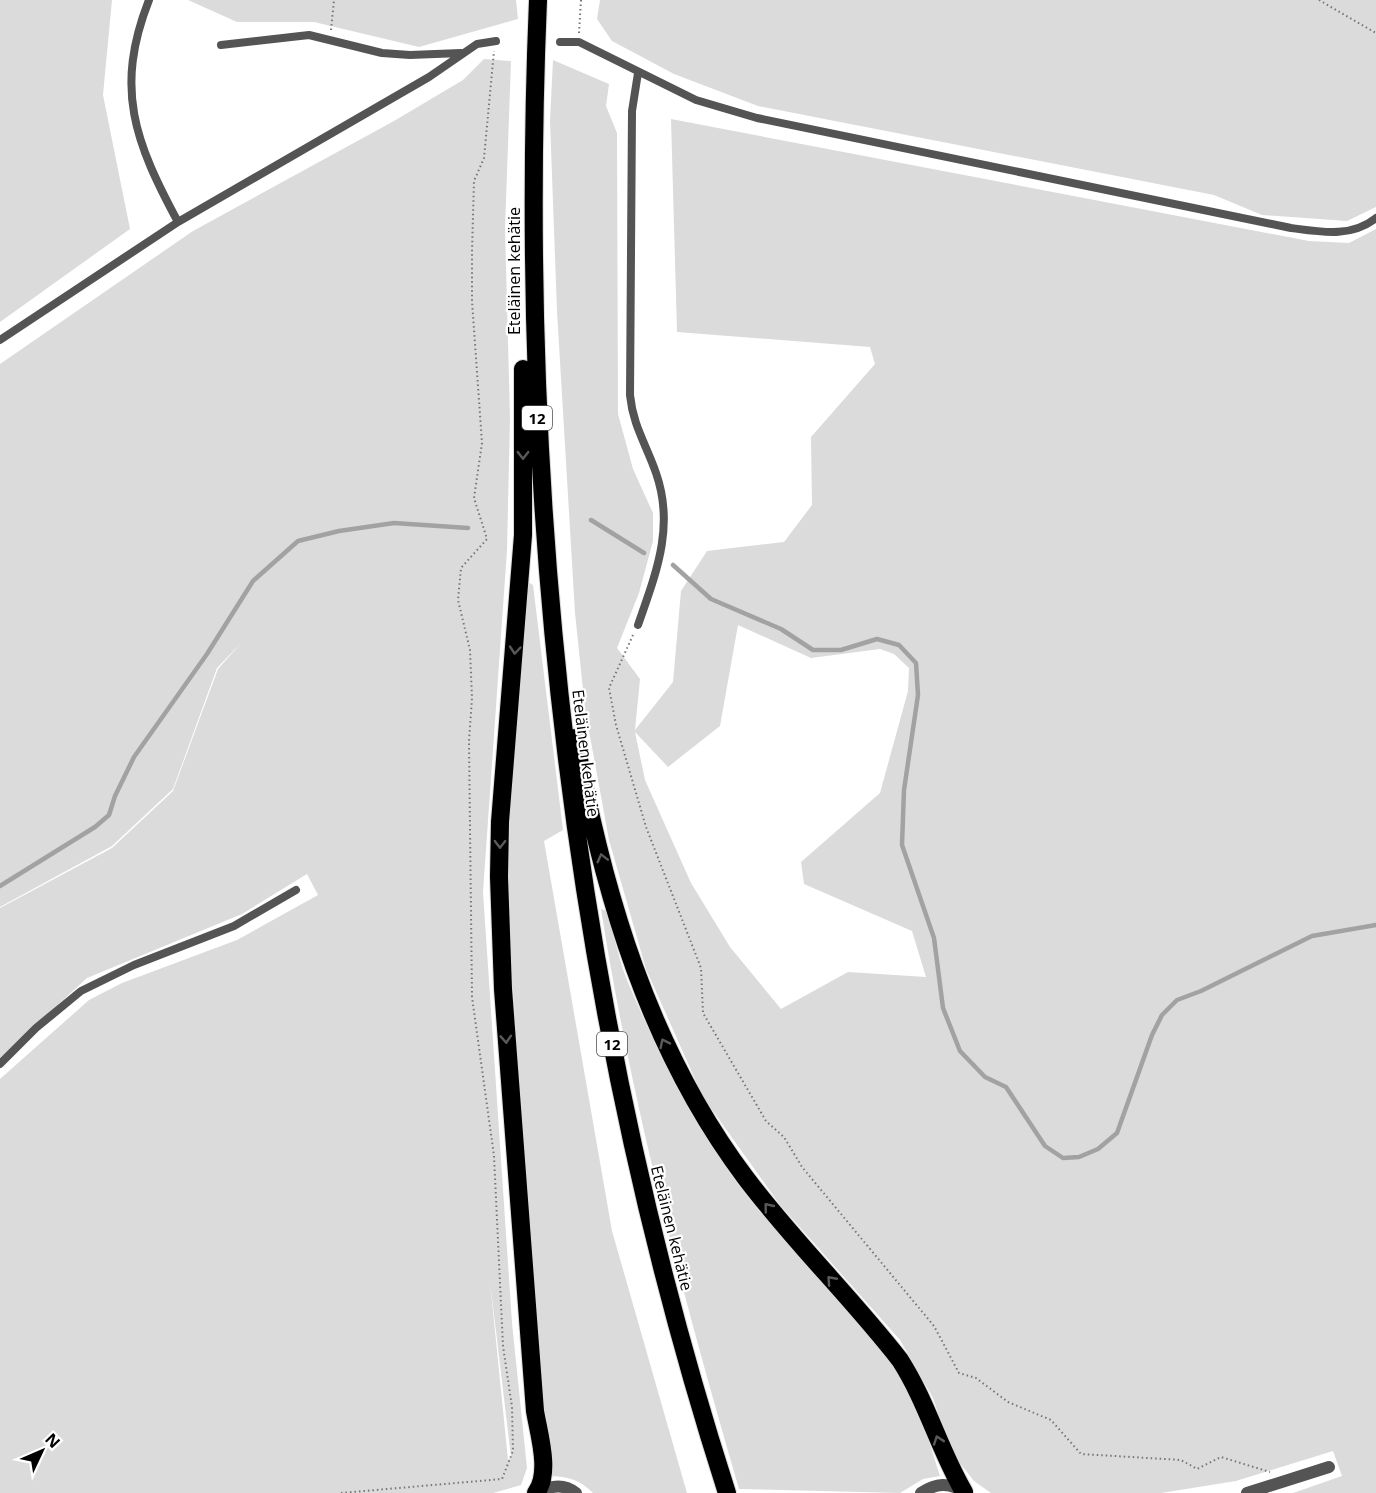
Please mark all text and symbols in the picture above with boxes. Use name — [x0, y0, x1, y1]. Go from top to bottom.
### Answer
street label: Eteläinen kehätie — [503, 207, 525, 335]
road number: 12 — [522, 406, 552, 430]
one-way arrow — [517, 451, 529, 460]
one-way arrow — [509, 646, 522, 655]
street label: Eteläinen kehätie — [567, 688, 605, 818]
one-way arrow — [493, 840, 506, 849]
one-way arrow — [596, 854, 609, 864]
road number: 12 — [597, 1032, 627, 1056]
one-way arrow — [500, 1035, 513, 1044]
one-way arrow — [660, 1038, 672, 1049]
street label: Eteläinen kehätie — [646, 1163, 698, 1293]
one-way arrow — [765, 1203, 776, 1214]
one-way arrow — [827, 1276, 838, 1286]
north arrow — [12, 1421, 72, 1481]
text: N — [40, 1428, 65, 1453]
one-way arrow — [932, 1435, 945, 1446]

